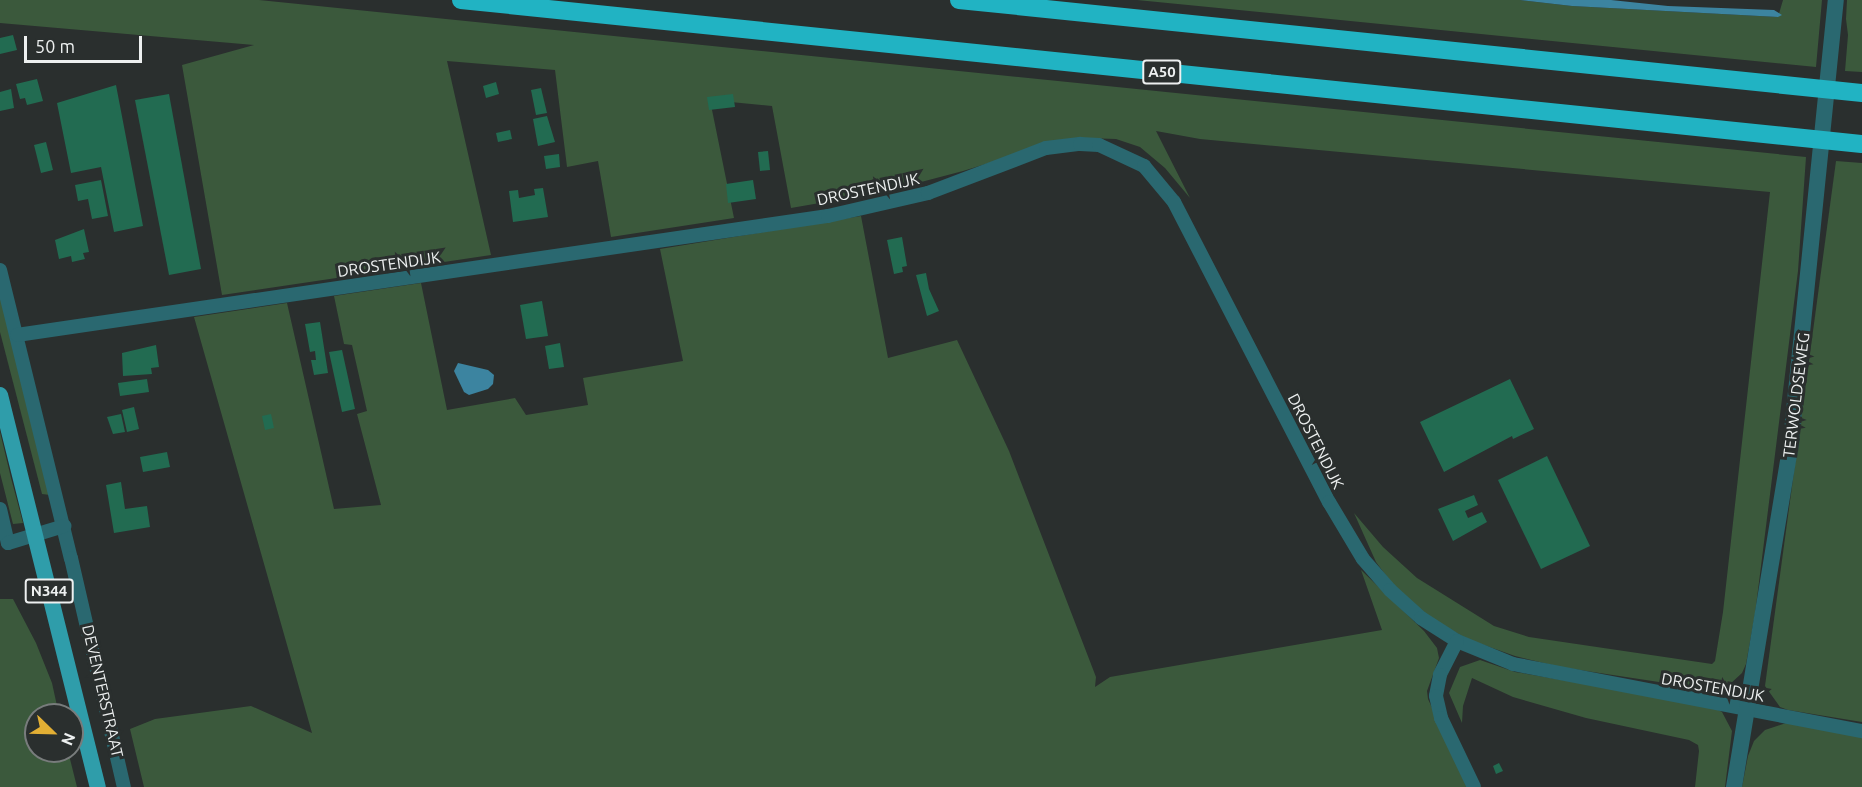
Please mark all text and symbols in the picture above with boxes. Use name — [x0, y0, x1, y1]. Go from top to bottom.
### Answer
scale bar — [27, 24, 146, 62]
text: 50 m — [35, 36, 75, 56]
road number: A50 — [1141, 60, 1183, 84]
street label: DROSTENDIJK — [815, 169, 921, 209]
street label: DROSTENDIJK — [336, 247, 442, 281]
street label: TERWOLDSEWEG — [1779, 331, 1813, 459]
street label: DROSTENDIJK — [1284, 390, 1348, 492]
road number: N344 — [23, 579, 74, 603]
street label: DEVENTERSTRAAT — [78, 623, 128, 759]
street label: DROSTENDIJK — [1660, 668, 1766, 706]
north arrow — [24, 703, 84, 763]
text: N — [58, 730, 79, 748]

